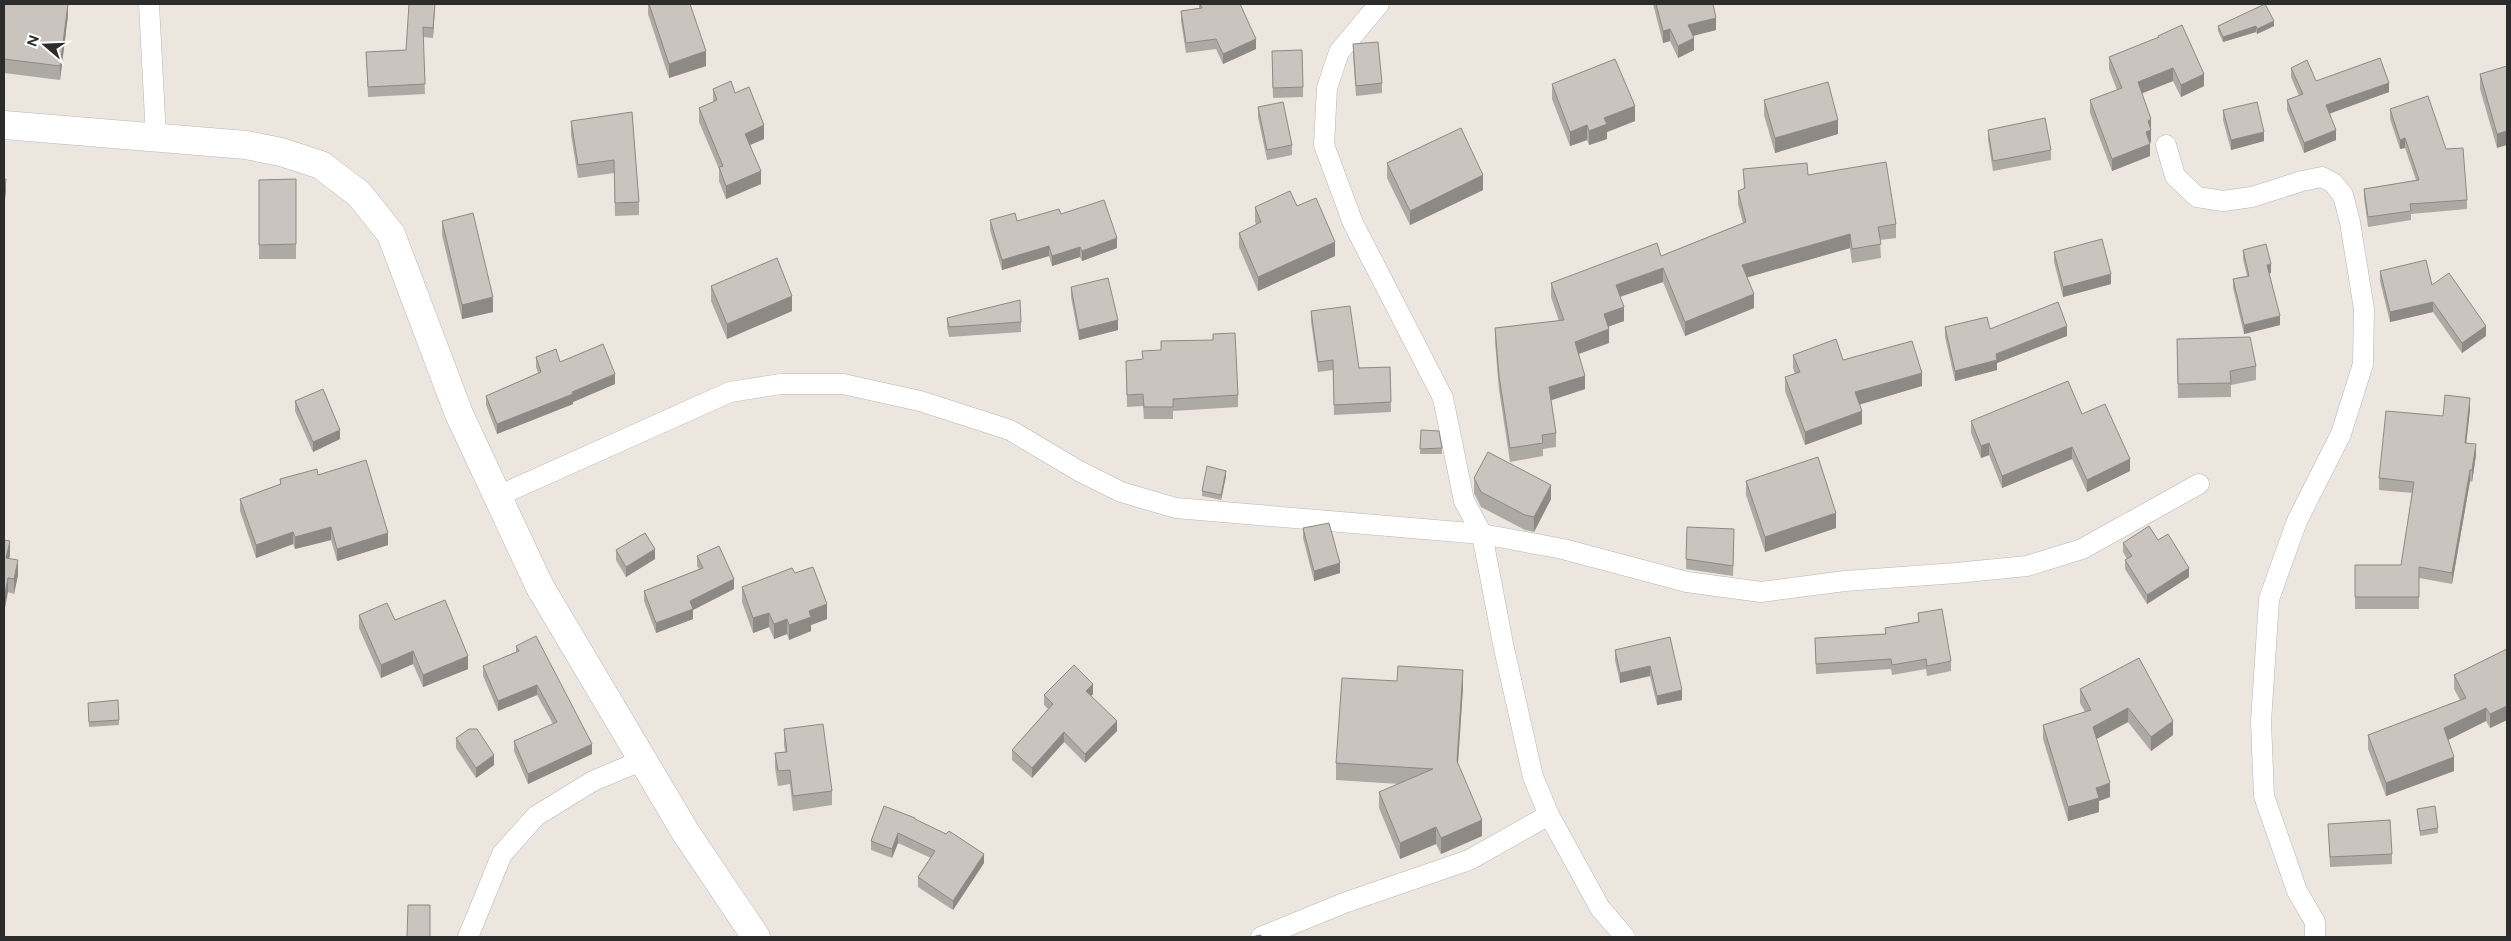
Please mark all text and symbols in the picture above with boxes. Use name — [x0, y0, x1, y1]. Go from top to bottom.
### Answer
north arrow — [20, 20, 70, 70]
text: N — [23, 33, 43, 49]

